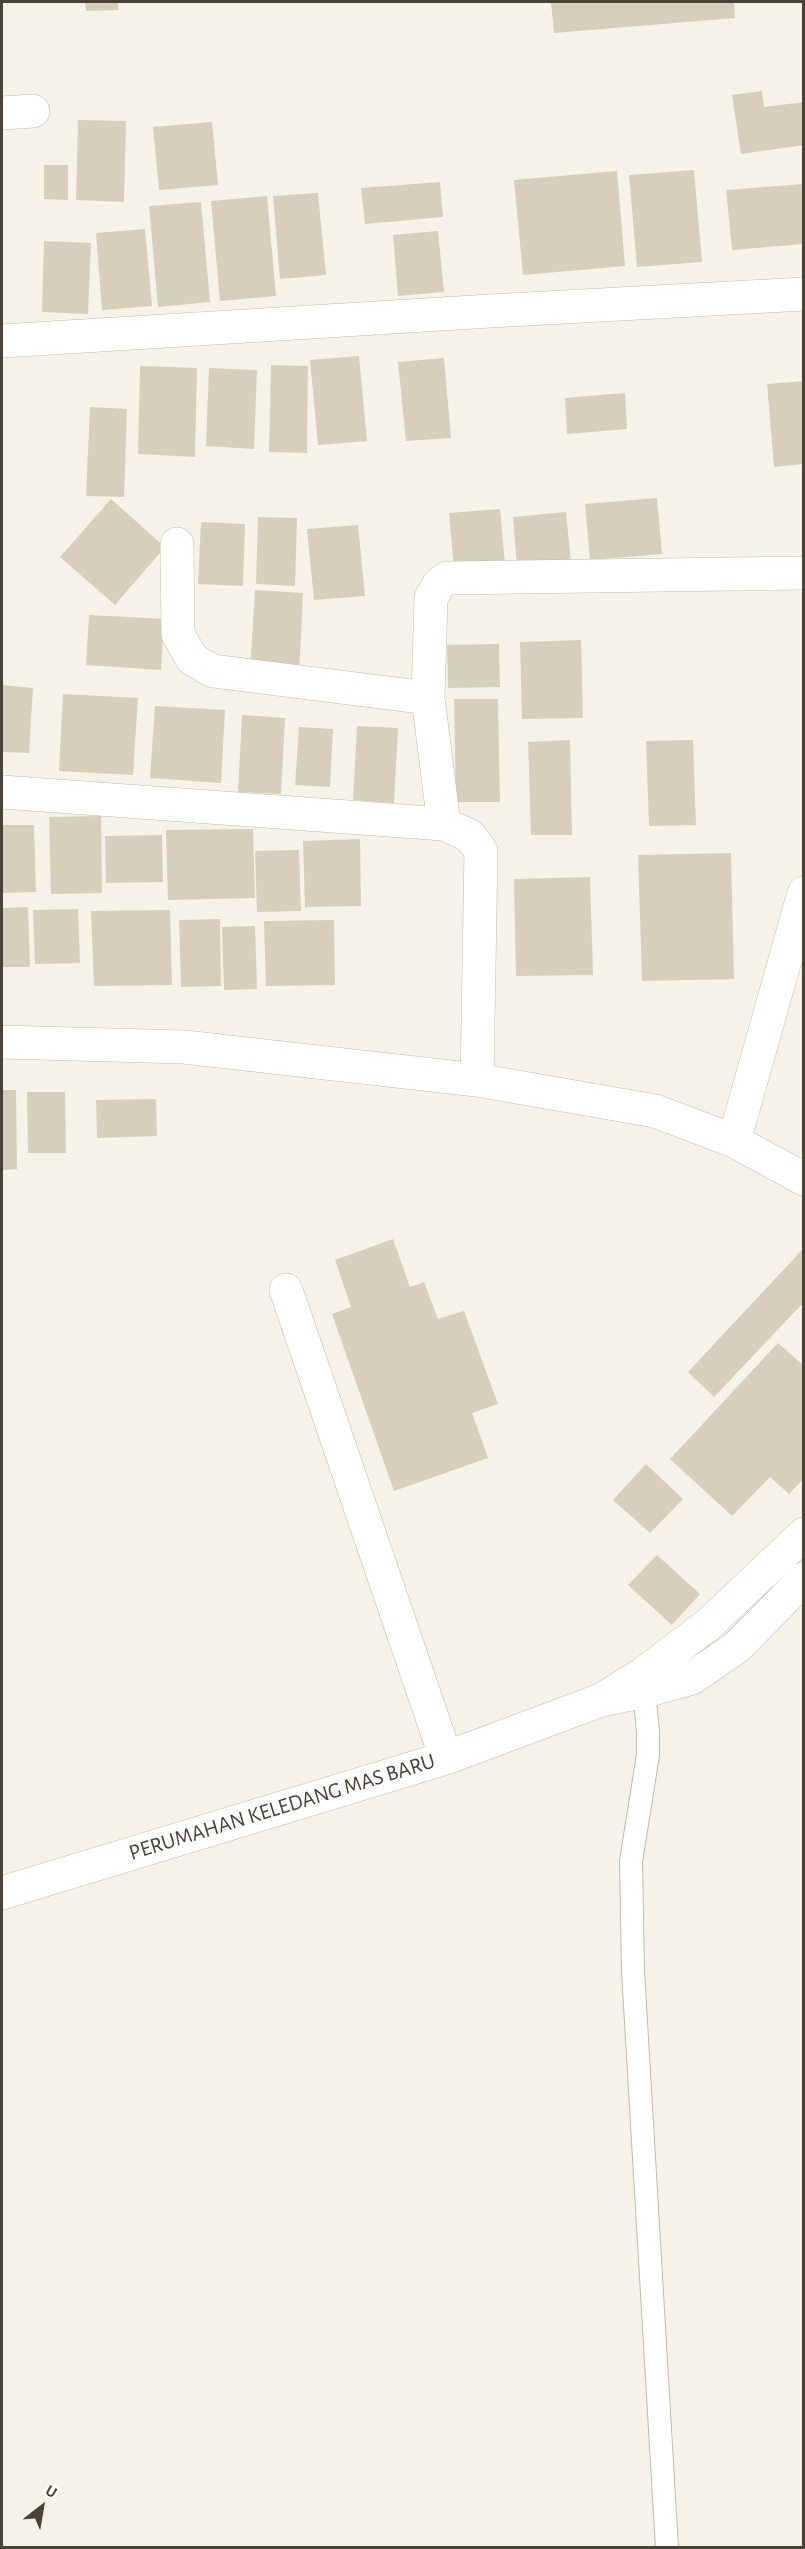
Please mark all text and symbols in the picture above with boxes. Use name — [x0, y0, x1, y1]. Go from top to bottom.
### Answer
street label: PERUMAHAN KELEDANG MAS BARU — [126, 1748, 438, 1866]
north arrow — [12, 2477, 72, 2537]
text: U — [43, 2482, 60, 2501]

